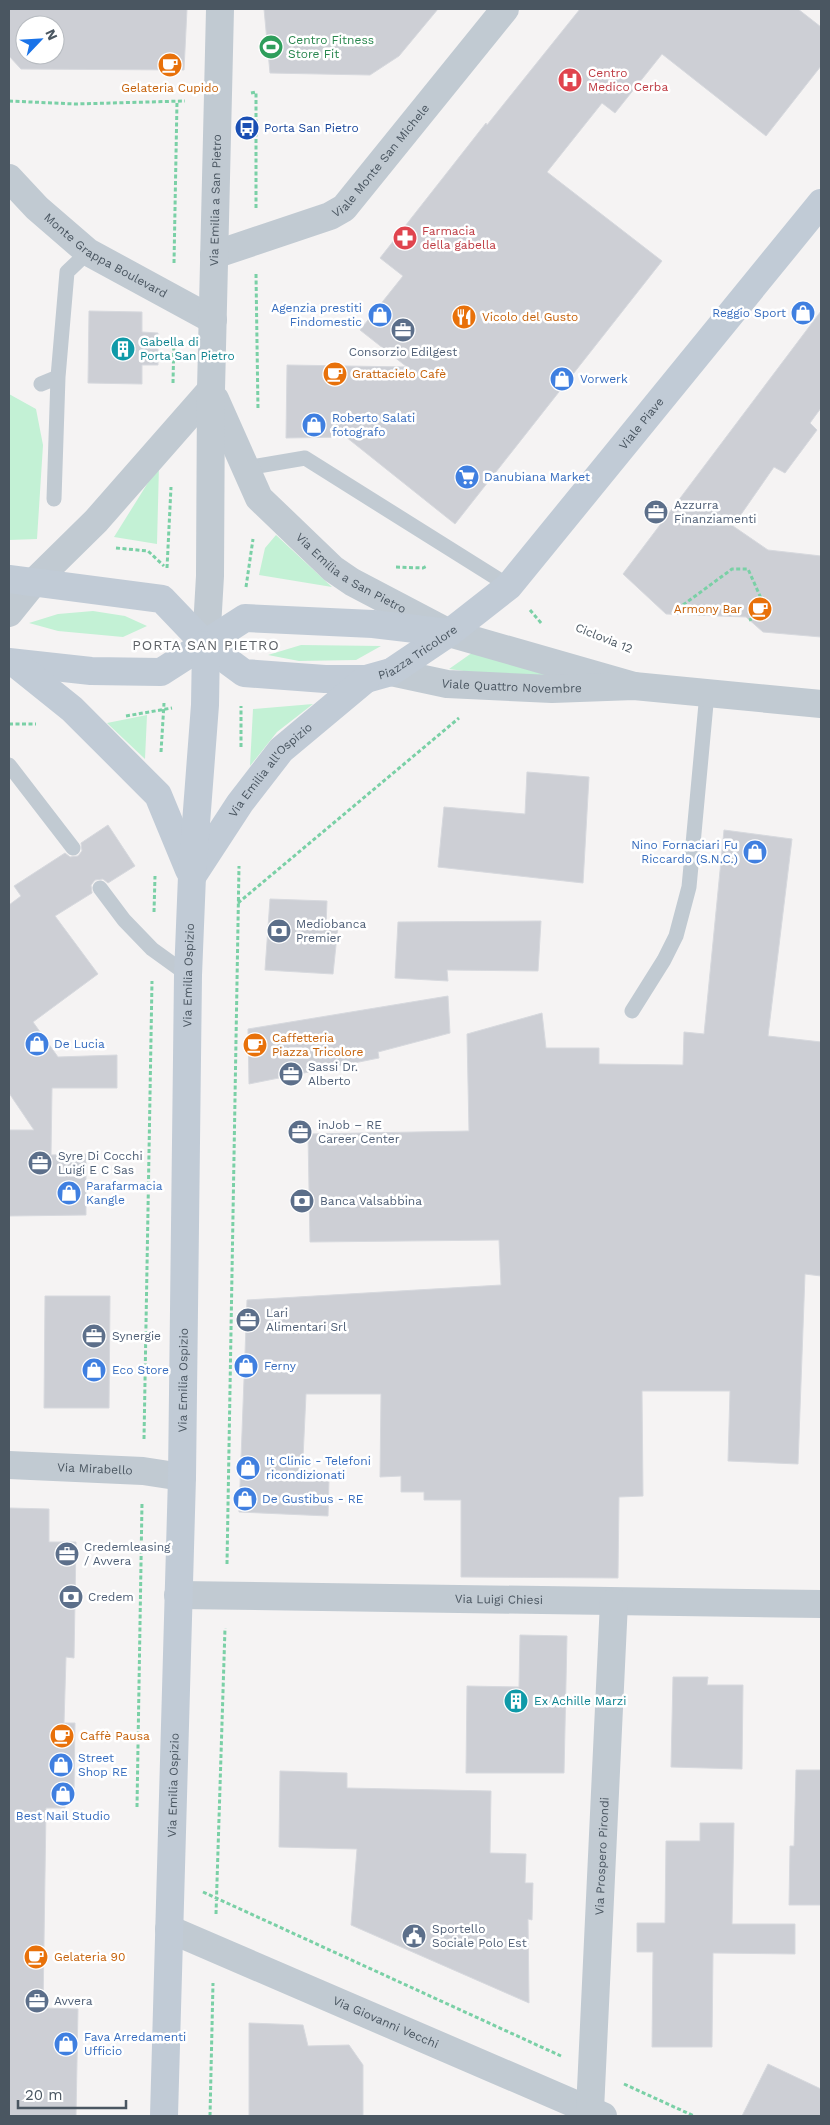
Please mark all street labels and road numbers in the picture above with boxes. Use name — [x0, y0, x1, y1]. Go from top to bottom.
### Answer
street label: Viale Monte San Michele — [330, 101, 432, 220]
street label: Via Emilia a San Pietro — [207, 134, 224, 266]
street label: Monte Grappa Boulevard — [41, 210, 170, 301]
street label: Viale Piave — [616, 395, 667, 452]
street label: Via Emilia a San Pietro — [293, 530, 409, 616]
street label: Ciclovia 12 — [573, 620, 635, 656]
street label: Piazza Tricolore — [377, 622, 460, 682]
street label: Viale Quattro Novembre — [440, 676, 582, 696]
street label: Via Emilia all'Ospizio — [226, 720, 315, 820]
street label: Via Emilia Ospizio — [180, 923, 197, 1028]
street label: Via Emilia Ospizio — [176, 1328, 191, 1432]
street label: Via Mirabello — [57, 1460, 133, 1478]
street label: Via Luigi Chiesi — [455, 1592, 543, 1607]
street label: Via Emilia Ospizio — [165, 1733, 182, 1837]
street label: Via Prospero Pirondi — [592, 1797, 612, 1916]
street label: Via Giovanni Vecchi — [331, 1993, 441, 2051]

